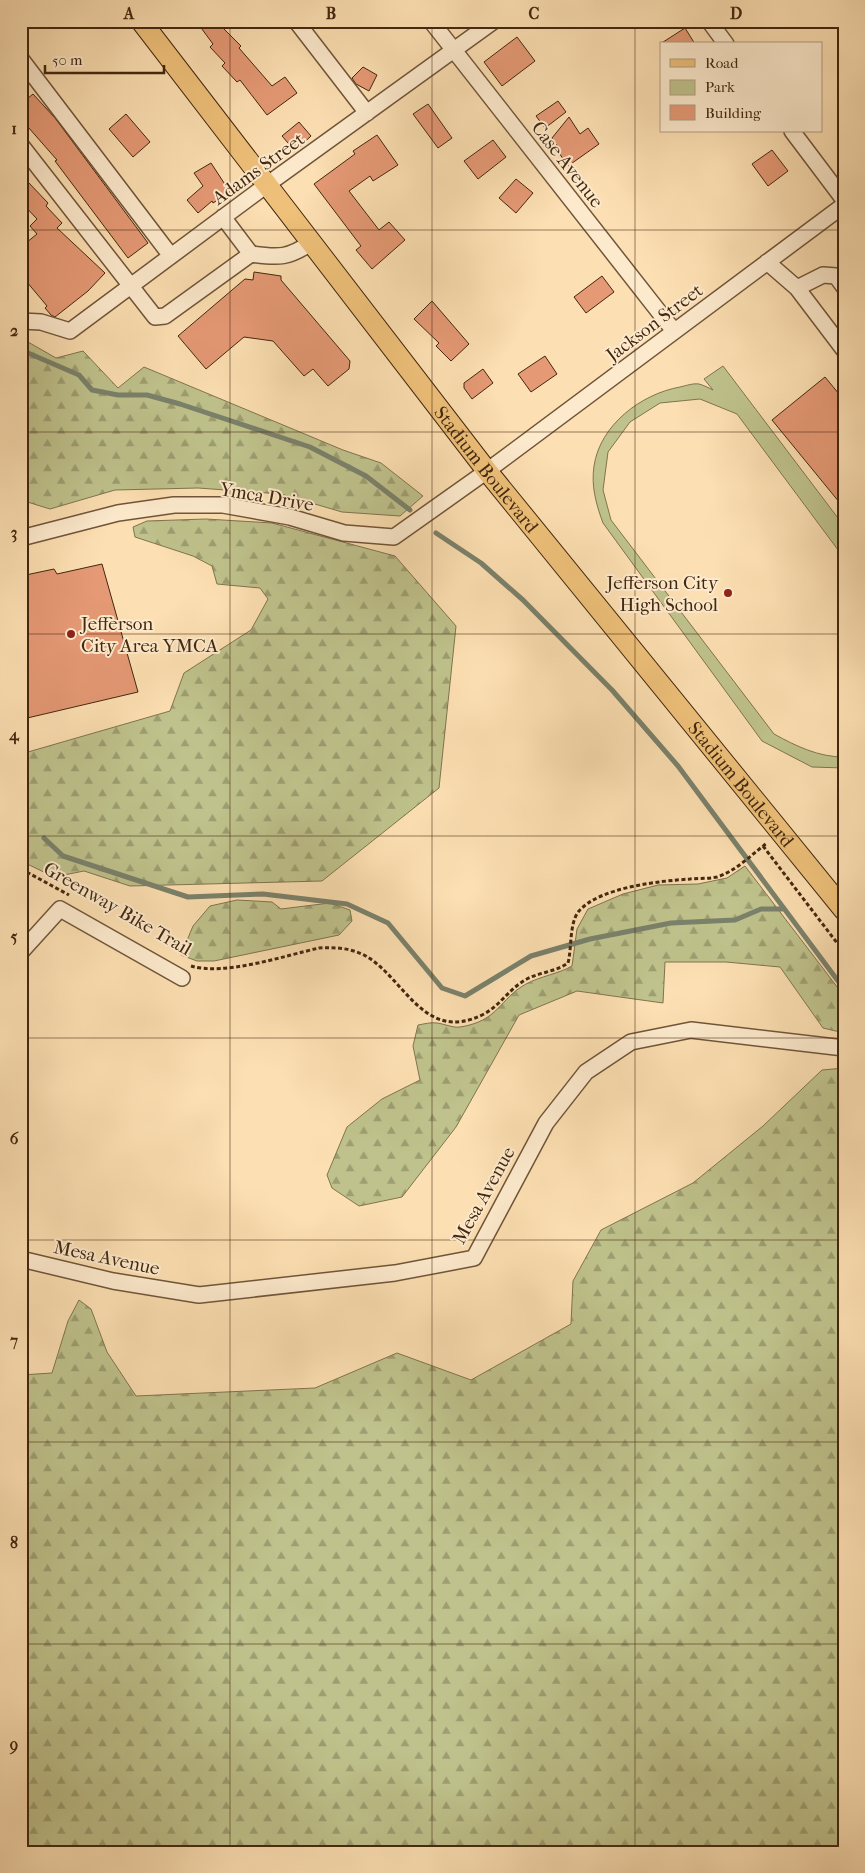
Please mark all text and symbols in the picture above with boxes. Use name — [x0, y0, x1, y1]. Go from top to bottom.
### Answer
text: A — [123, 4, 135, 23]
text: B — [326, 4, 336, 23]
text: C — [529, 4, 540, 23]
text: D — [730, 4, 742, 23]
scale bar — [45, 42, 164, 74]
legend — [660, 42, 822, 132]
text: 50 m — [52, 51, 83, 69]
text: Road — [705, 54, 739, 72]
text: Park — [705, 78, 735, 96]
text: Building — [705, 104, 762, 122]
street label: Case Avenue — [527, 117, 608, 212]
text: 1 — [11, 119, 17, 138]
street label: Adams Street — [207, 128, 309, 210]
street label: Jackson Street — [600, 279, 707, 367]
text: 2 — [10, 321, 18, 340]
street label: Stadium Boulevard — [429, 402, 543, 538]
street label: Ymca Drive — [217, 478, 315, 516]
text: 3 — [11, 523, 17, 543]
place label: Jefferson City High School — [605, 572, 719, 616]
marker: Jefferson City High School — [722, 587, 734, 599]
place label: Jefferson City Area YMCA — [79, 613, 219, 657]
marker: Jefferson City Area YMCA — [65, 628, 77, 640]
street label: Stadium Boulevard — [683, 717, 799, 852]
text: 4 — [8, 725, 20, 745]
street label: Greenway Bike Trail — [39, 857, 196, 960]
text: 5 — [11, 927, 18, 946]
text: 6 — [10, 1129, 19, 1148]
street label: Mesa Avenue — [448, 1143, 520, 1248]
street label: Mesa Avenue — [52, 1236, 162, 1280]
text: 7 — [9, 1331, 18, 1350]
text: 8 — [10, 1533, 18, 1552]
text: 9 — [9, 1735, 18, 1755]

